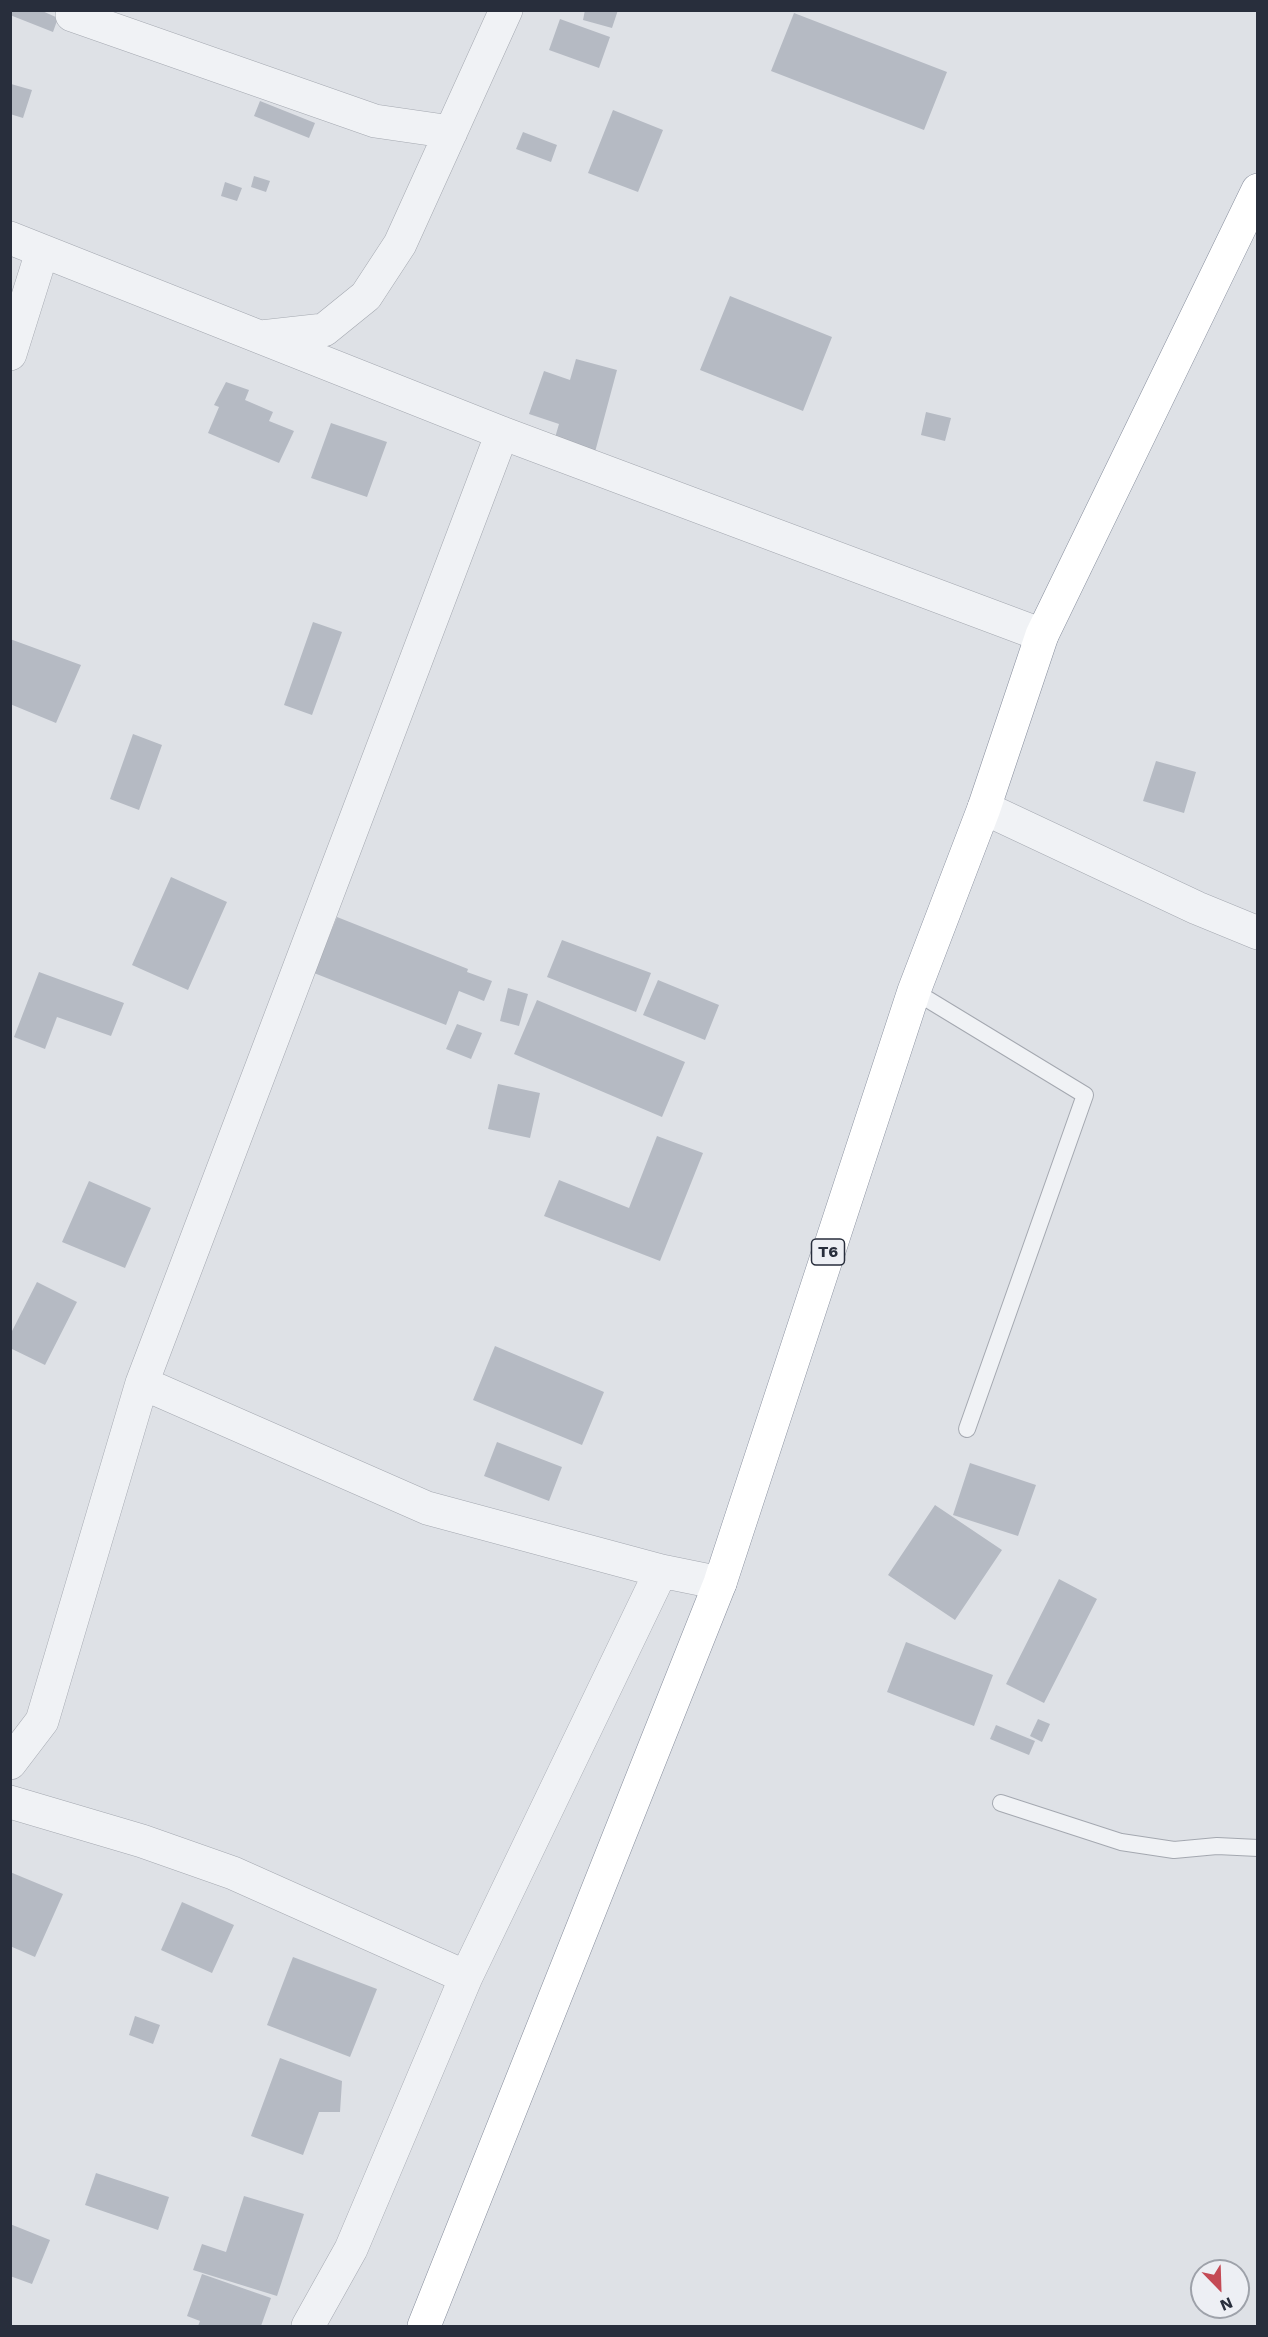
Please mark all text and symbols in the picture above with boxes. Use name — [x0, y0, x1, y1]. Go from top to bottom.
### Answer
road number: T6 — [812, 1239, 844, 1265]
north arrow — [1190, 2259, 1250, 2319]
text: N — [1217, 2293, 1236, 2315]

